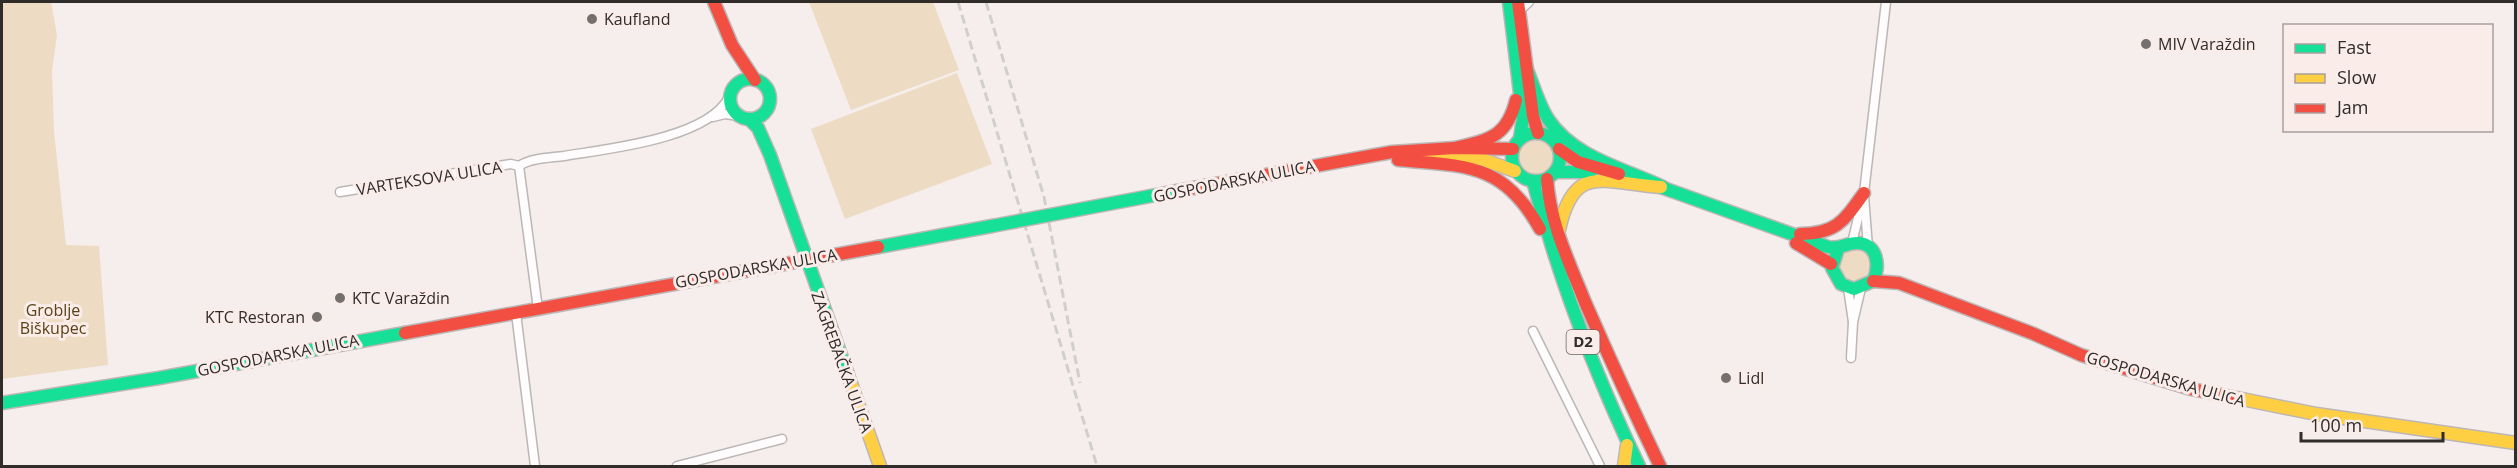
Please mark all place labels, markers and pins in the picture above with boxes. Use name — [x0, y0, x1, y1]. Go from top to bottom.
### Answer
place label: Kaufland — [604, 8, 670, 30]
marker: Kaufland — [585, 12, 599, 26]
place label: MIV Varaždin — [2158, 33, 2256, 55]
marker: MIV Varaždin — [2139, 37, 2153, 51]
place label: KTC Varaždin — [352, 287, 450, 309]
marker: KTC Varaždin — [333, 291, 347, 305]
place label: KTC Restoran — [205, 306, 305, 328]
marker: KTC Restoran — [310, 310, 324, 324]
place label: Lidl — [1738, 367, 1764, 389]
marker: Lidl — [1719, 371, 1733, 385]

